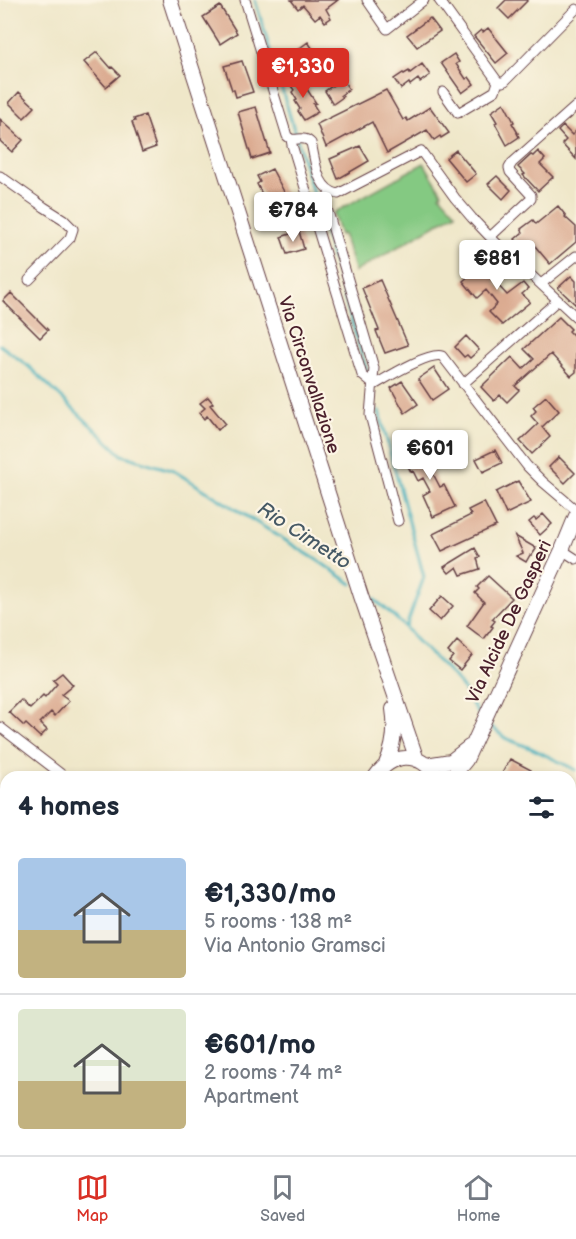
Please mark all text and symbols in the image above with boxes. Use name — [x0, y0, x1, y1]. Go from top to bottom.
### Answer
pin: €1,330 — [254, 48, 352, 99]
text: €1,330 — [271, 55, 335, 79]
pin: €784 — [257, 192, 329, 243]
text: €784 — [268, 199, 318, 223]
pin: €881 — [461, 240, 533, 291]
text: €881 — [473, 247, 521, 271]
street label: Via Circonvallazione — [274, 294, 344, 457]
pin: €601 — [394, 430, 466, 481]
text: €601 — [406, 437, 454, 461]
water label: Rio Cimetto — [253, 497, 355, 575]
street label: Via Alcide De Gasperi — [462, 537, 556, 707]
icon: filters — [525, 791, 558, 824]
text: 4 homes — [18, 792, 119, 823]
text: €1,330/mo — [204, 879, 336, 910]
icon: home — [66, 882, 138, 954]
text: 5 rooms · 138 m² — [204, 910, 352, 934]
text: Via Antonio Gramsci — [204, 934, 386, 958]
text: €601/mo — [204, 1030, 316, 1061]
icon: home — [66, 1033, 138, 1105]
text: 2 rooms · 74 m² — [204, 1061, 342, 1085]
text: Apartment — [204, 1085, 299, 1109]
tab: Map — [76, 1171, 109, 1226]
tab: Saved — [260, 1171, 305, 1226]
tab: Home — [457, 1171, 500, 1226]

